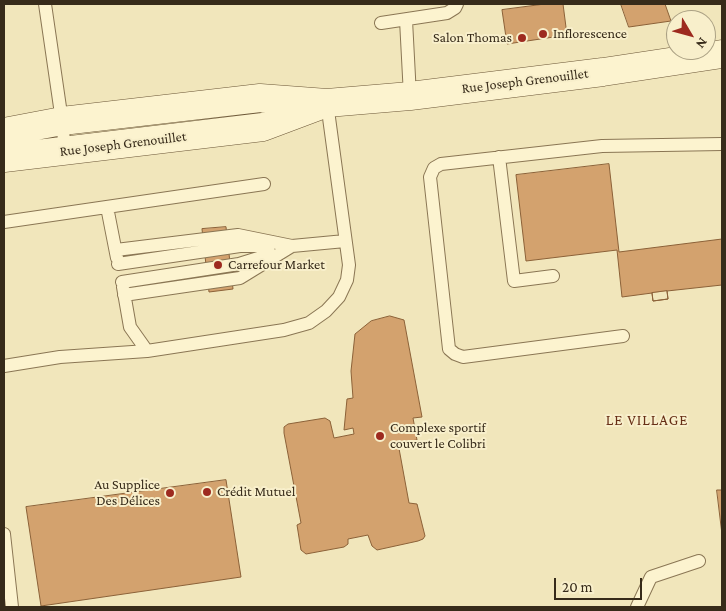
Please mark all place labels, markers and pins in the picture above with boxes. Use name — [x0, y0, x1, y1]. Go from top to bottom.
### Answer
place label: Inflorescence — [553, 26, 627, 42]
marker: Inflorescence — [537, 28, 549, 40]
place label: Salon Thomas — [433, 30, 512, 46]
marker: Salon Thomas — [516, 32, 528, 44]
place label: Carrefour Market — [228, 257, 325, 273]
marker: Carrefour Market — [212, 259, 224, 271]
place label: Complexe sportif couvert le Colibri — [390, 420, 486, 452]
marker: Complexe sportif couvert le Colibri — [374, 430, 386, 442]
place label: Au Supplice Des Délices — [94, 477, 160, 510]
place label: Crédit Mutuel — [217, 484, 295, 500]
marker: Crédit Mutuel — [201, 486, 213, 498]
marker: Au Supplice Des Délices — [164, 487, 176, 499]

